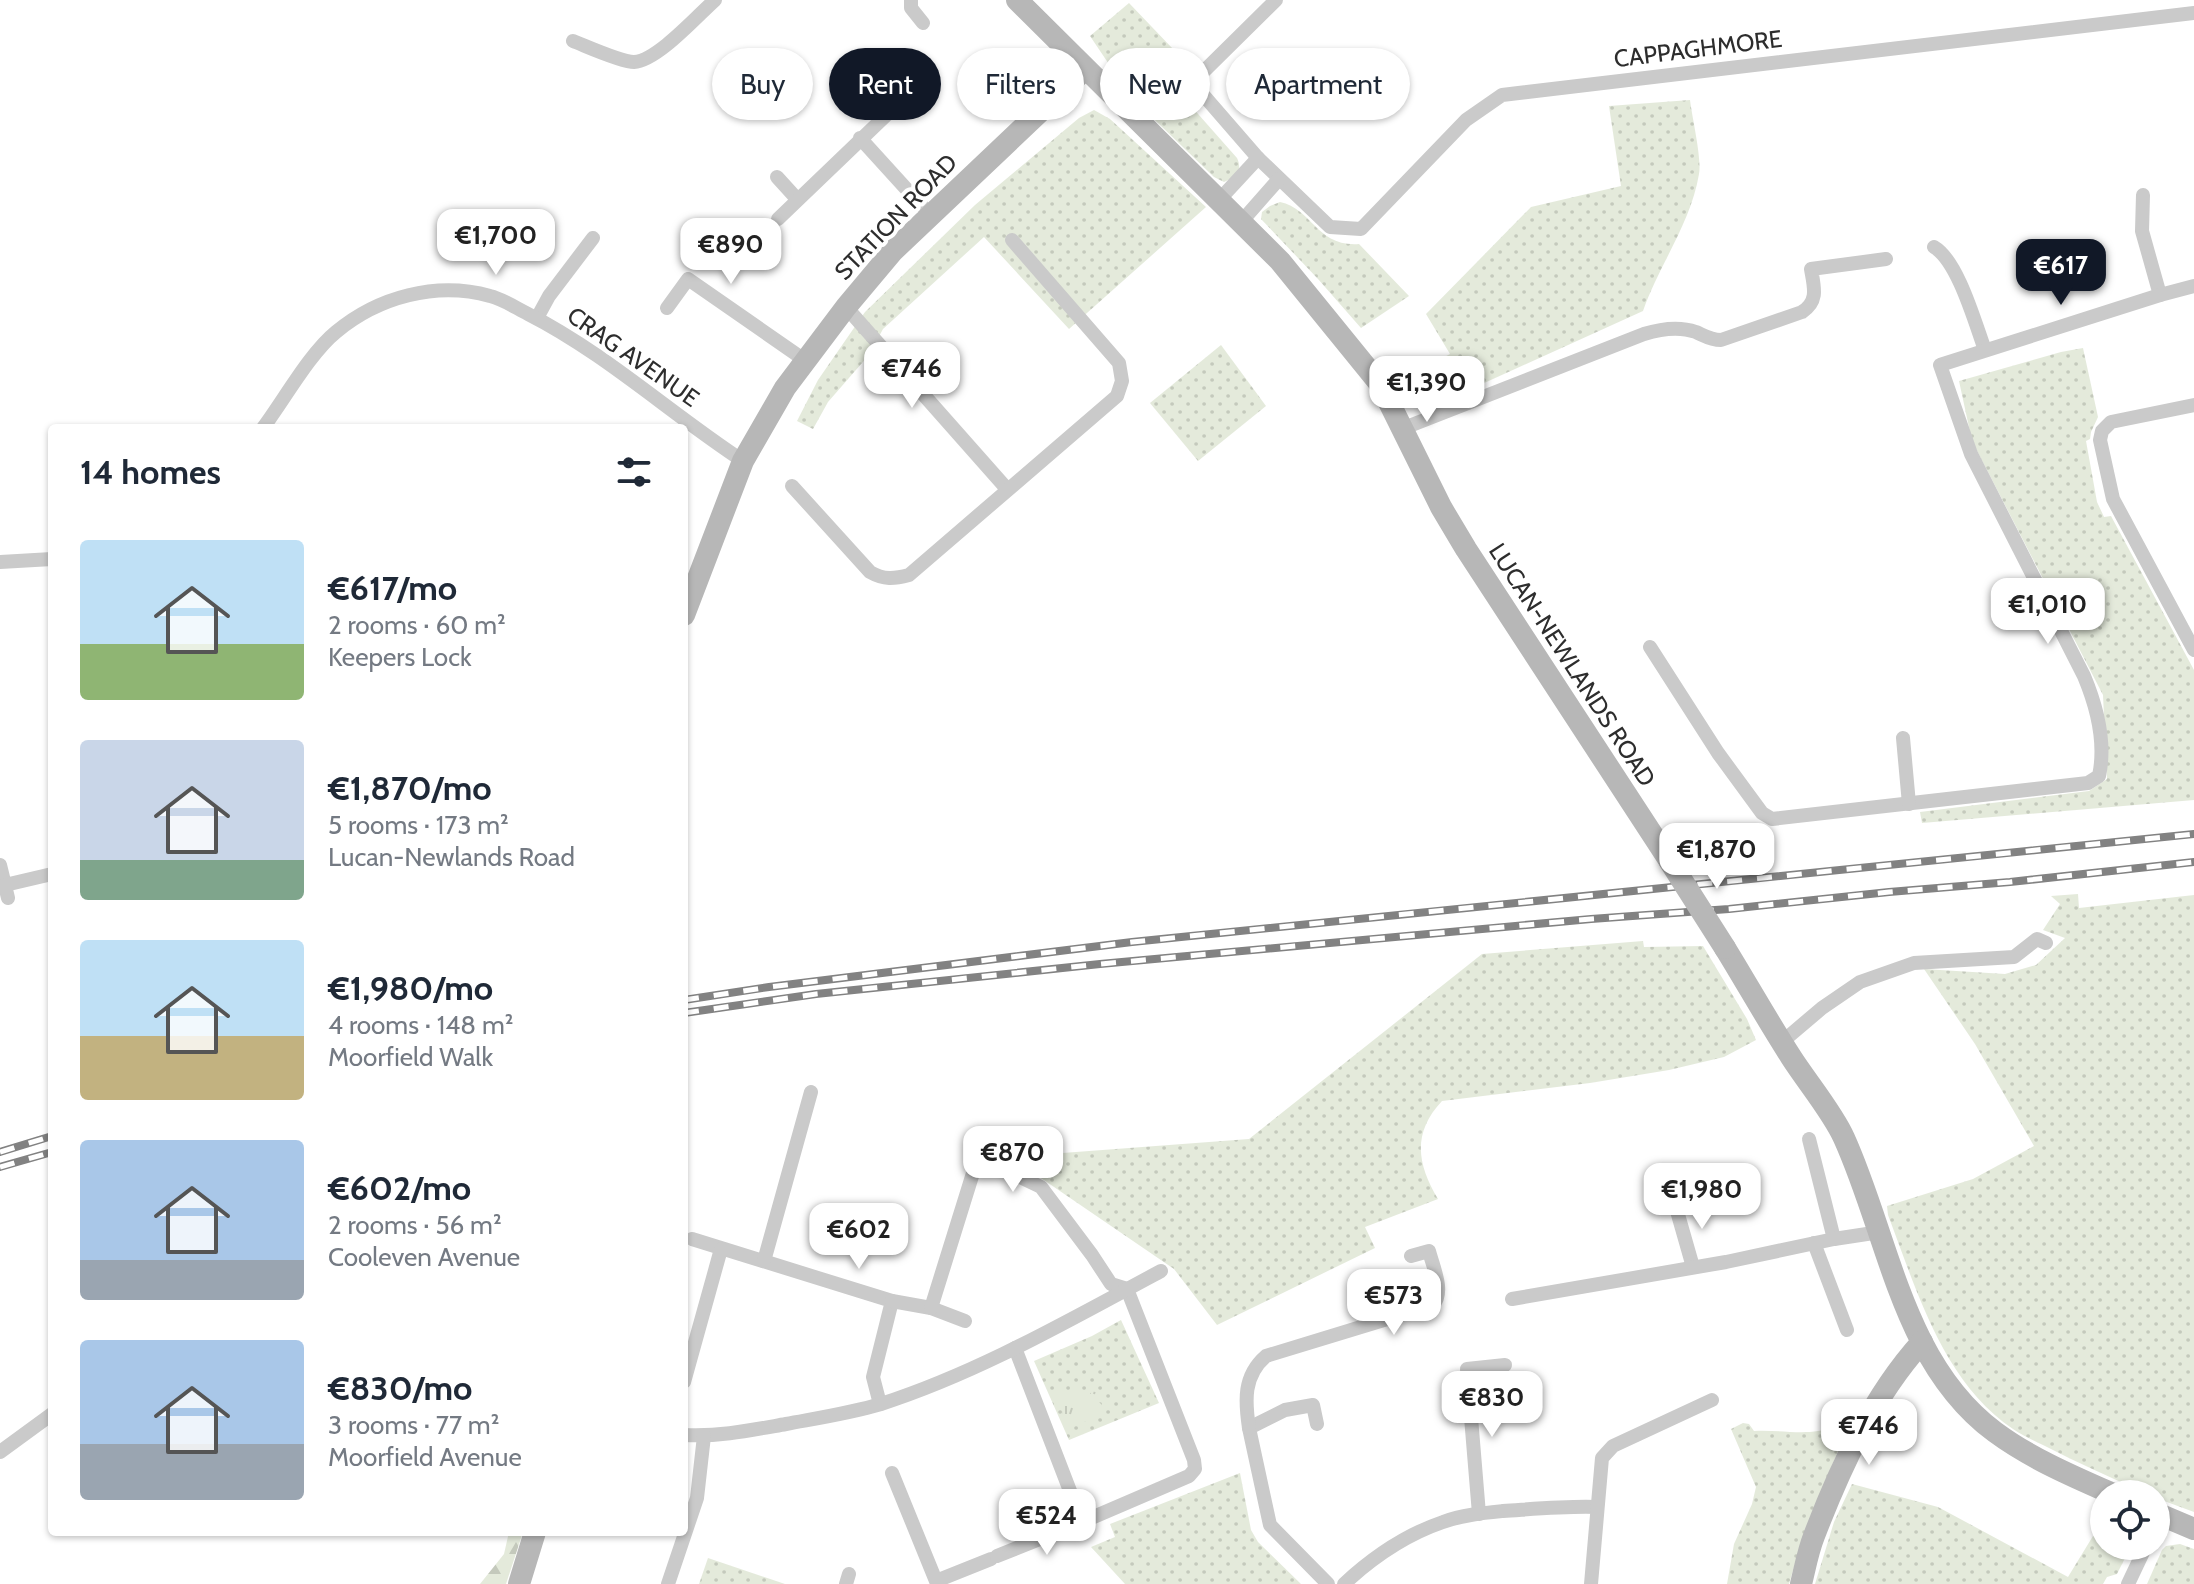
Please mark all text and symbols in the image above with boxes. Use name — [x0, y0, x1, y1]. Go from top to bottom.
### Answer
street label: CAPPAGHMORE — [1612, 24, 1784, 73]
chip: Buy — [712, 48, 813, 120]
chip: Rent — [829, 48, 941, 120]
chip: Filters — [957, 48, 1084, 120]
chip: New — [1100, 48, 1210, 120]
chip: Apartment — [1226, 48, 1410, 120]
street label: STATION ROAD — [828, 148, 963, 286]
pin: €1,700 — [431, 209, 561, 277]
pin: €890 — [684, 218, 778, 286]
text: €1,700 — [455, 219, 537, 251]
text: €890 — [698, 228, 764, 260]
pin: €617 — [2014, 239, 2108, 307]
text: €617 — [2034, 249, 2088, 281]
street label: CRAG AVENUE — [562, 300, 705, 413]
pin: €746 — [865, 342, 959, 410]
text: €746 — [882, 352, 942, 384]
pin: €1,390 — [1362, 356, 1492, 424]
text: €1,390 — [1387, 366, 1467, 398]
icon: filters — [612, 450, 656, 494]
text: 14 homes — [80, 451, 221, 493]
street label: LUCAN-NEWLANDS ROAD — [1483, 538, 1662, 792]
text: €617/mo — [328, 567, 457, 609]
icon: home — [144, 572, 240, 668]
pin: €1,010 — [1983, 578, 2113, 646]
text: €1,010 — [2009, 588, 2087, 620]
text: 2 rooms · 60 m² — [328, 609, 506, 641]
text: Keepers Lock — [328, 641, 472, 673]
text: €1,870/mo — [328, 767, 492, 809]
icon: home — [144, 772, 240, 868]
text: 5 rooms · 173 m² — [328, 809, 509, 841]
pin: €1,870 — [1652, 823, 1782, 891]
text: €1,870 — [1677, 833, 1757, 865]
text: Lucan-Newlands Road — [328, 841, 575, 873]
text: €1,980/mo — [328, 967, 493, 1009]
icon: home — [144, 972, 240, 1068]
text: 4 rooms · 148 m² — [328, 1009, 513, 1041]
text: Moorfield Walk — [328, 1041, 493, 1073]
pin: €870 — [966, 1126, 1060, 1194]
text: €870 — [981, 1136, 1045, 1168]
pin: €1,980 — [1637, 1163, 1767, 1231]
text: €602/mo — [328, 1167, 471, 1209]
icon: home — [144, 1172, 240, 1268]
text: €1,980 — [1662, 1173, 1742, 1205]
pin: €602 — [812, 1203, 906, 1271]
text: 2 rooms · 56 m² — [328, 1209, 502, 1241]
text: €602 — [827, 1213, 891, 1245]
text: Cooleven Avenue — [328, 1241, 520, 1273]
pin: €573 — [1347, 1269, 1441, 1337]
text: €573 — [1365, 1279, 1423, 1311]
text: €830/mo — [328, 1367, 472, 1409]
pin: €830 — [1445, 1371, 1539, 1439]
icon: home — [144, 1372, 240, 1468]
text: €830 — [1460, 1381, 1524, 1413]
pin: €746 — [1822, 1399, 1916, 1467]
text: 3 rooms · 77 m² — [328, 1409, 499, 1441]
text: €746 — [1839, 1409, 1899, 1441]
text: Moorfield Avenue — [328, 1441, 522, 1473]
map controls — [2090, 1480, 2170, 1560]
button: locate — [2090, 1480, 2170, 1560]
pin: €524 — [1000, 1489, 1094, 1557]
text: €524 — [1017, 1499, 1077, 1531]

